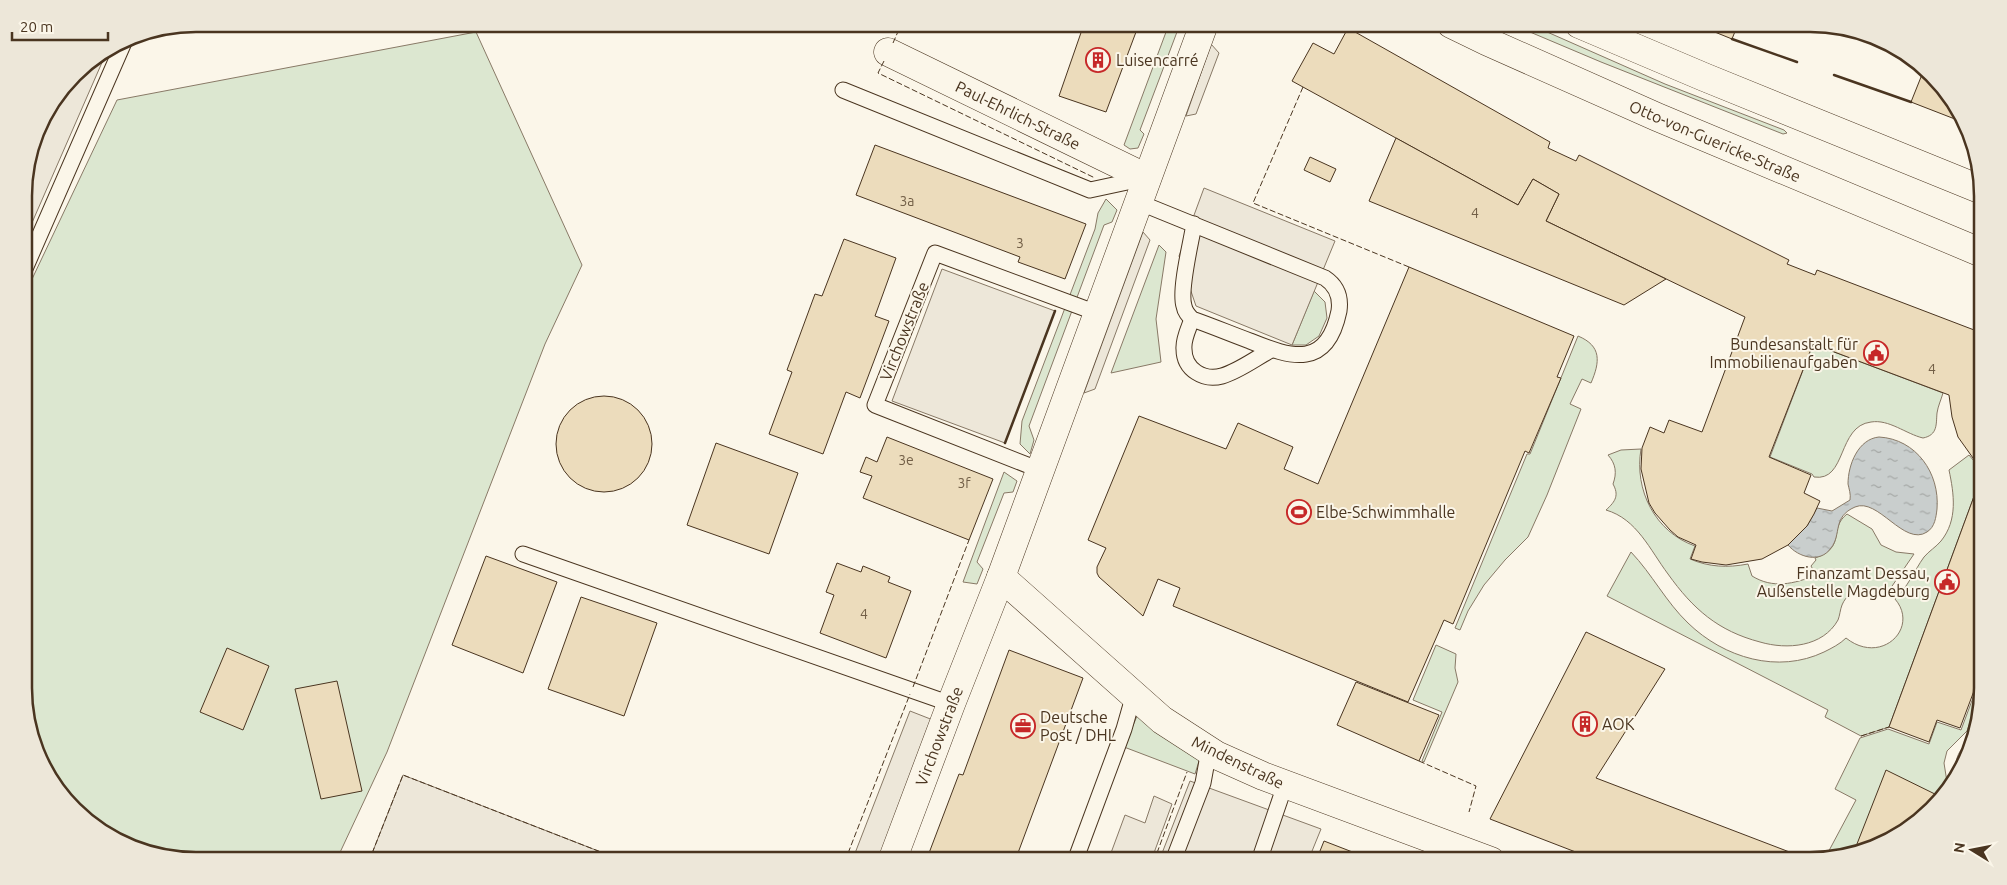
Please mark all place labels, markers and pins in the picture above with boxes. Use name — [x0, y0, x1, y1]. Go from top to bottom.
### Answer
building icon: Luisencarré — [1085, 47, 1111, 73]
place label: Luisencarré — [1116, 51, 1199, 69]
place label: Bundesanstalt für Immobilienaufgaben — [1709, 335, 1858, 371]
public building icon: Bundesanstalt für Immobilienaufgaben — [1863, 340, 1889, 366]
sports icon: Elbe-Schwimmhalle — [1286, 499, 1312, 525]
place label: Elbe-Schwimmhalle — [1316, 503, 1455, 521]
place label: Finanzamt Dessau, Außenstelle Magdeburg — [1757, 564, 1930, 600]
public building icon: Finanzamt Dessau, Außenstelle Magdeburg — [1934, 569, 1960, 595]
place label: Deutsche Post / DHL — [1040, 708, 1116, 744]
building icon: AOK — [1572, 711, 1598, 737]
office icon: Deutsche Post / DHL — [1010, 713, 1036, 739]
place label: AOK — [1602, 715, 1635, 733]

